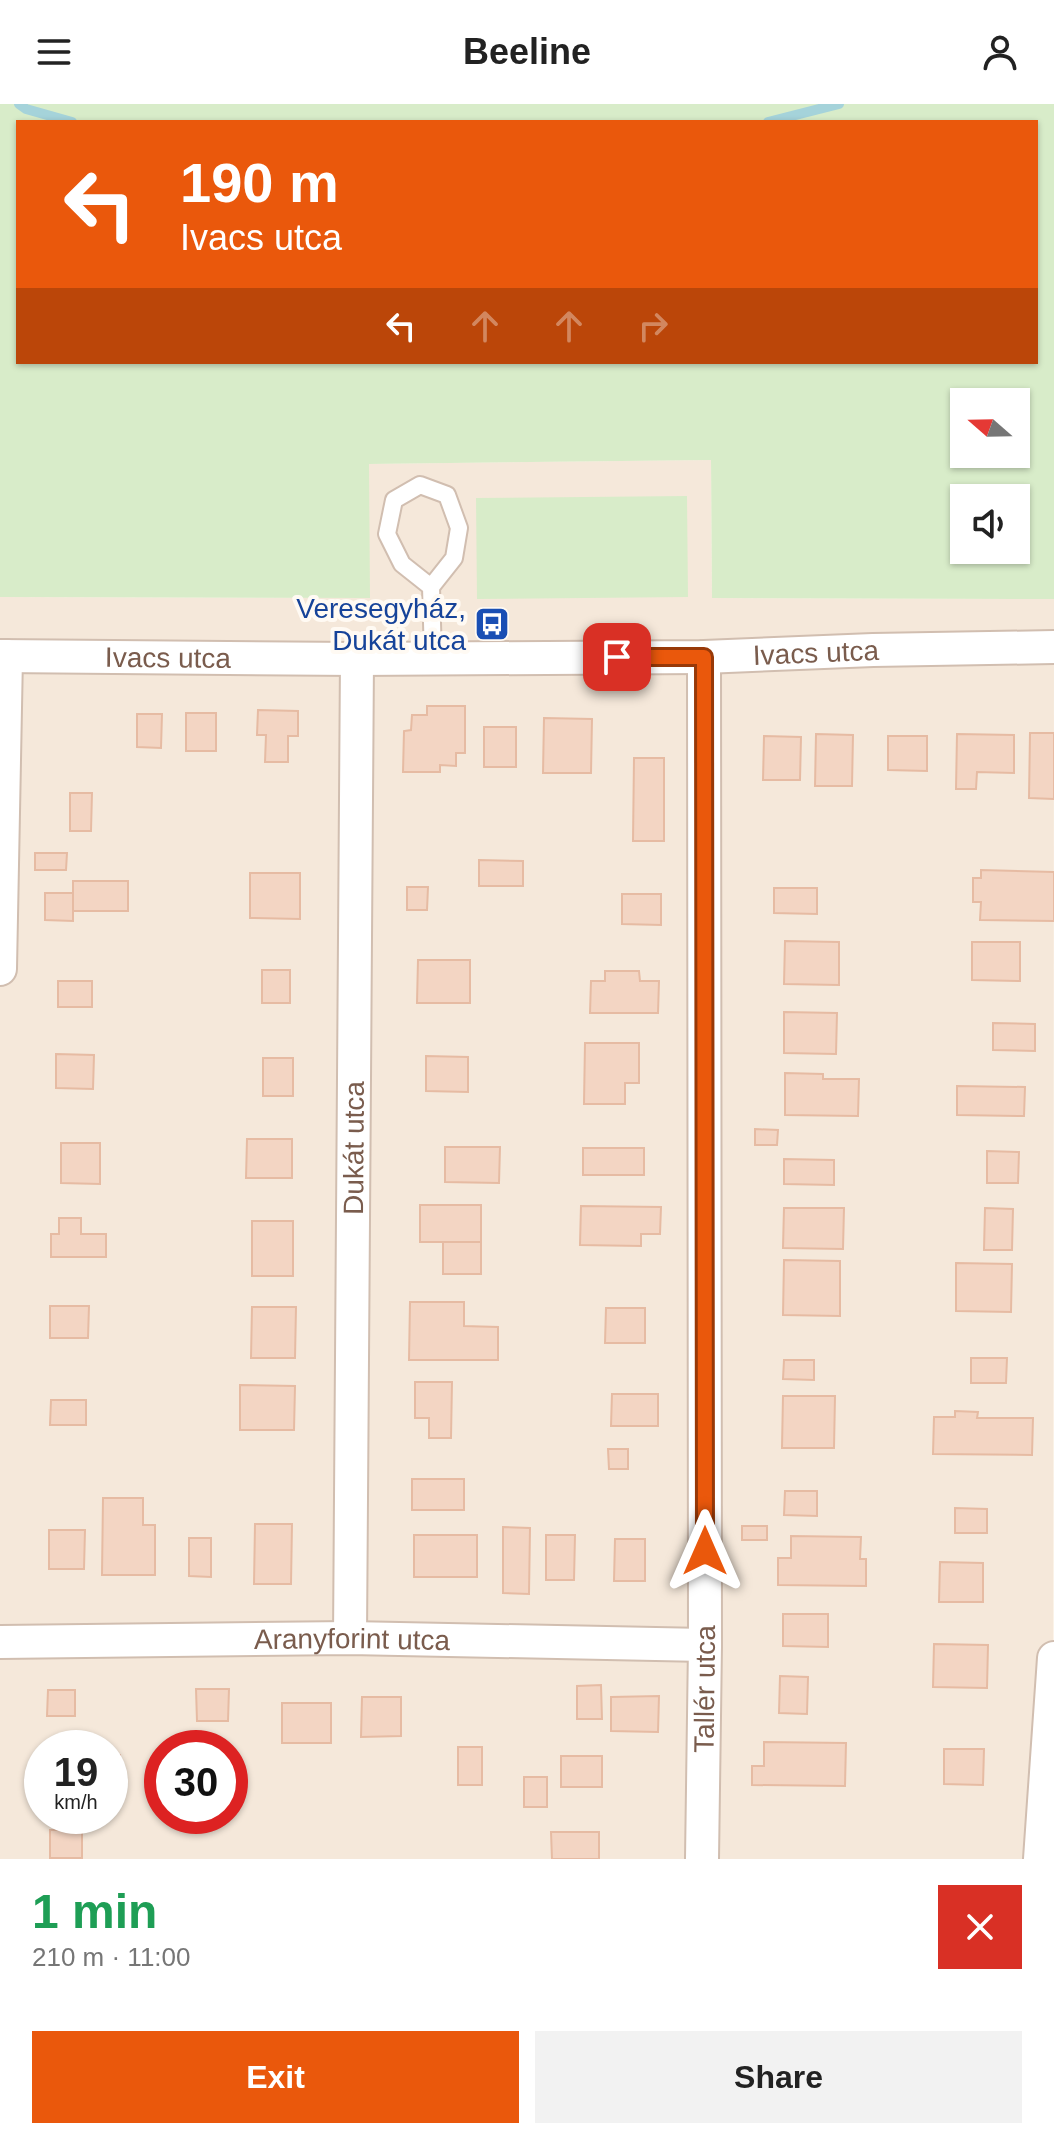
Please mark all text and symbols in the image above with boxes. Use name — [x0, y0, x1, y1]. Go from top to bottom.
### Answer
icon: menu — [32, 30, 76, 74]
icon: person — [978, 30, 1022, 74]
text: Beeline — [463, 31, 591, 72]
text: 190 m — [180, 151, 339, 214]
icon: left — [48, 152, 152, 256]
text: Ivacs utca — [180, 217, 342, 258]
icon: left — [379, 304, 423, 348]
icon: ahead — [463, 304, 507, 348]
icon: ahead — [547, 304, 591, 348]
icon: right — [631, 304, 675, 348]
north arrow — [950, 388, 1030, 468]
map controls — [950, 388, 1030, 564]
button: sound — [950, 484, 1030, 564]
place label: Veresegyház, Dukát utca — [296, 593, 466, 656]
bus stop icon: Veresegyház, Dukát utca — [473, 605, 511, 643]
pin — [583, 623, 651, 691]
street label: Ivacs utca — [752, 634, 880, 670]
icon: arrive — [595, 635, 639, 679]
street label: Ivacs utca — [105, 641, 232, 673]
street label: Dukát utca — [338, 1081, 369, 1215]
position arrow — [663, 1509, 747, 1593]
street label: Aranyforint utca — [254, 1622, 451, 1655]
street label: Tallér utca — [688, 1625, 721, 1753]
speed limit sign: 30 — [144, 1730, 248, 1834]
text: 19 — [54, 1750, 98, 1794]
text: km/h — [54, 1791, 98, 1813]
text: 1 min — [32, 1885, 157, 1938]
button: close — [938, 1885, 1022, 1969]
text: 210 m · 11:00 — [32, 1942, 191, 1972]
button: Exit — [32, 2031, 519, 2123]
button: Share — [535, 2031, 1022, 2123]

